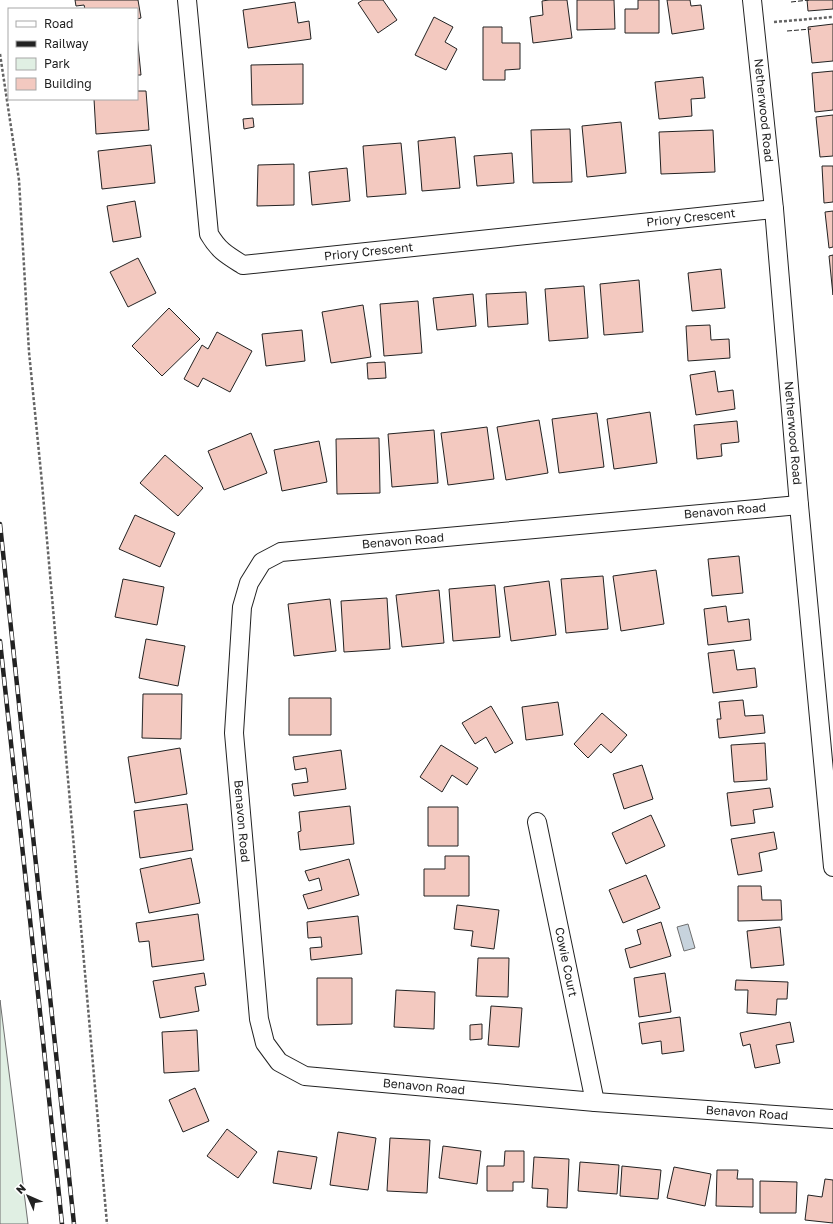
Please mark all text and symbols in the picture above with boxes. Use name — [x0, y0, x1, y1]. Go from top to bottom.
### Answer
legend — [8, 8, 138, 100]
text: Road — [44, 16, 73, 31]
text: Railway — [44, 36, 89, 51]
text: Park — [44, 56, 70, 71]
street label: Netherwood Road — [751, 58, 777, 163]
text: Building — [44, 76, 92, 91]
street label: Priory Crescent — [646, 205, 736, 229]
street label: Priory Crescent — [323, 239, 414, 263]
street label: Netherwood Road — [782, 381, 805, 485]
street label: Benavon Road — [683, 499, 767, 522]
street label: Benavon Road — [361, 529, 445, 552]
street label: Benavon Road — [231, 779, 253, 863]
street label: Cowie Court — [552, 926, 581, 998]
street label: Benavon Road — [382, 1075, 466, 1097]
street label: Benavon Road — [705, 1102, 789, 1123]
north arrow — [8, 1176, 48, 1216]
text: N — [13, 1181, 28, 1196]

